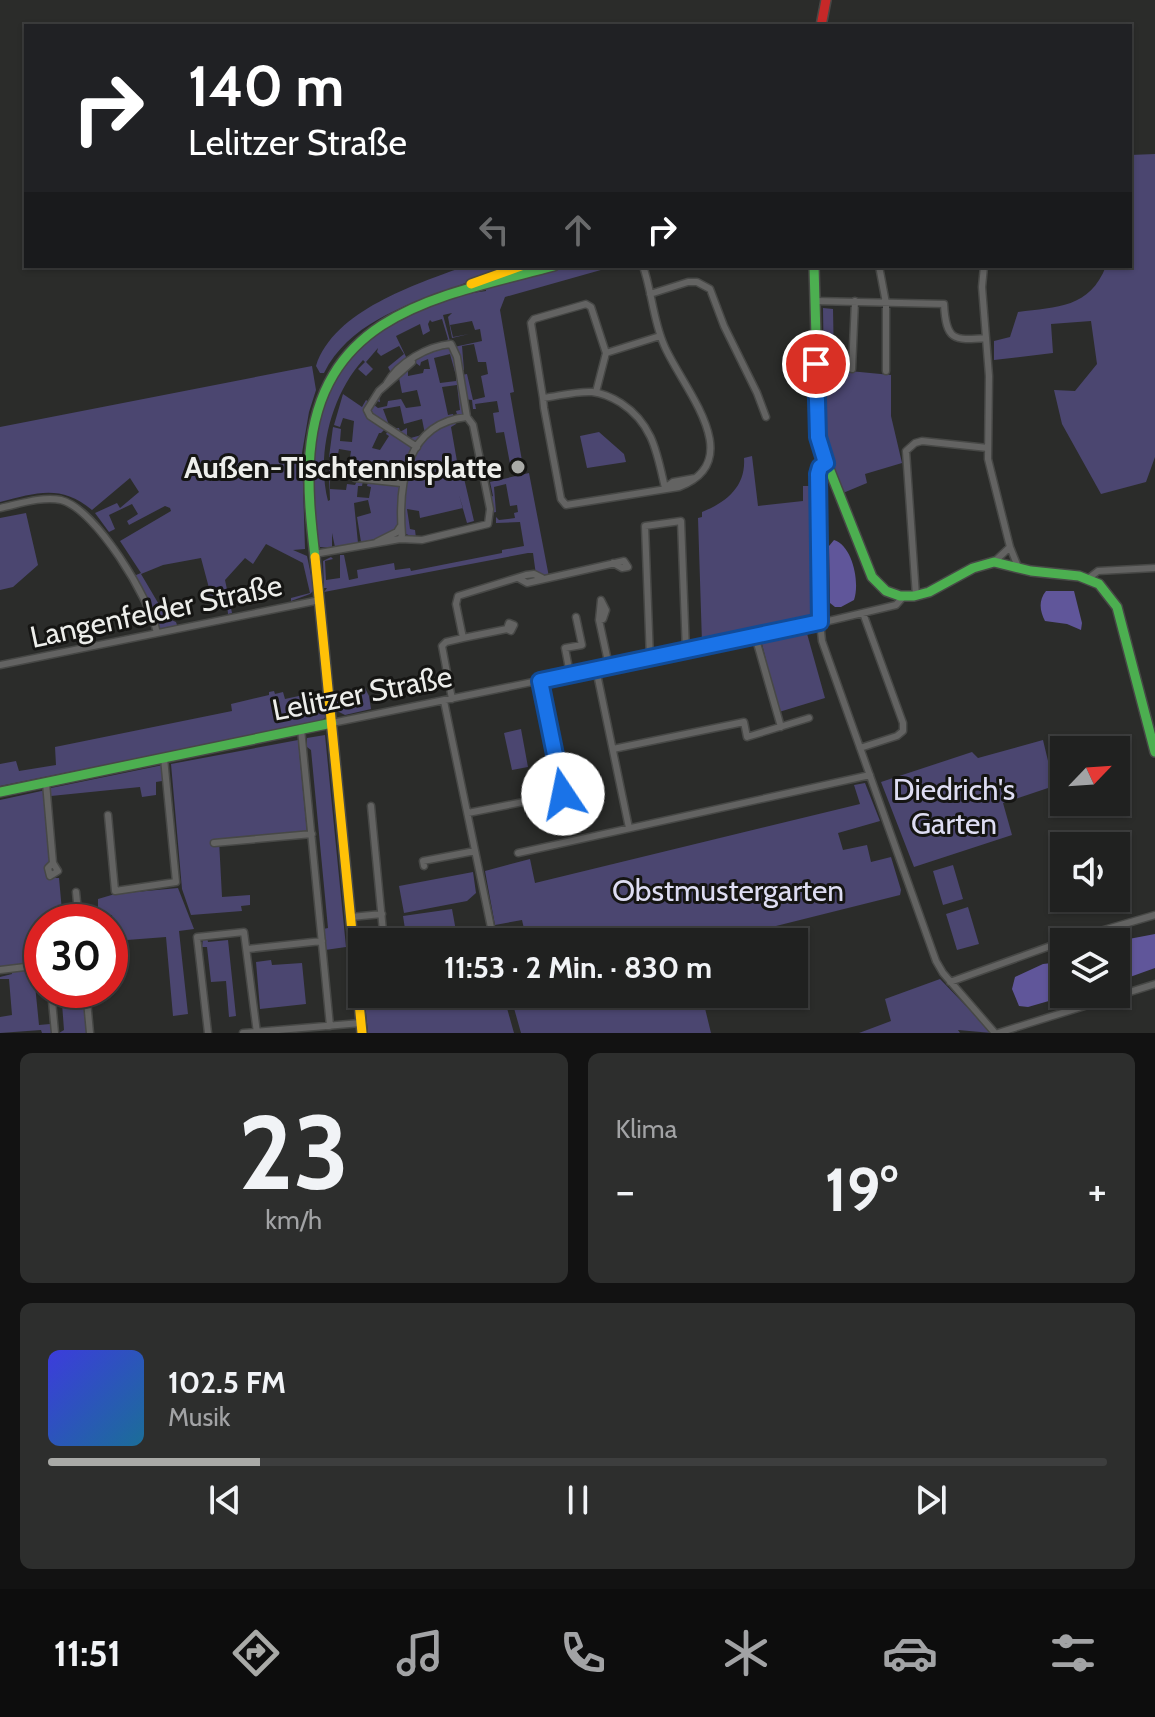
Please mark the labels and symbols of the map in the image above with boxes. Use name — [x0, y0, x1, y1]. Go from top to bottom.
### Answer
pin — [782, 330, 850, 398]
place label: Außen-Tischtennisplatte — [184, 449, 502, 486]
marker: Außen-Tischtennisplatte — [509, 458, 527, 476]
street label: Langenfelder Straße — [27, 566, 285, 656]
street label: Lelitzer Straße — [269, 657, 455, 729]
north arrow — [1050, 736, 1130, 816]
position arrow — [521, 752, 605, 836]
park label: Diedrich's Garten — [893, 771, 1015, 842]
park label: Obstmustergarten — [612, 872, 844, 909]
speed limit sign: 30 — [24, 904, 128, 1008]

